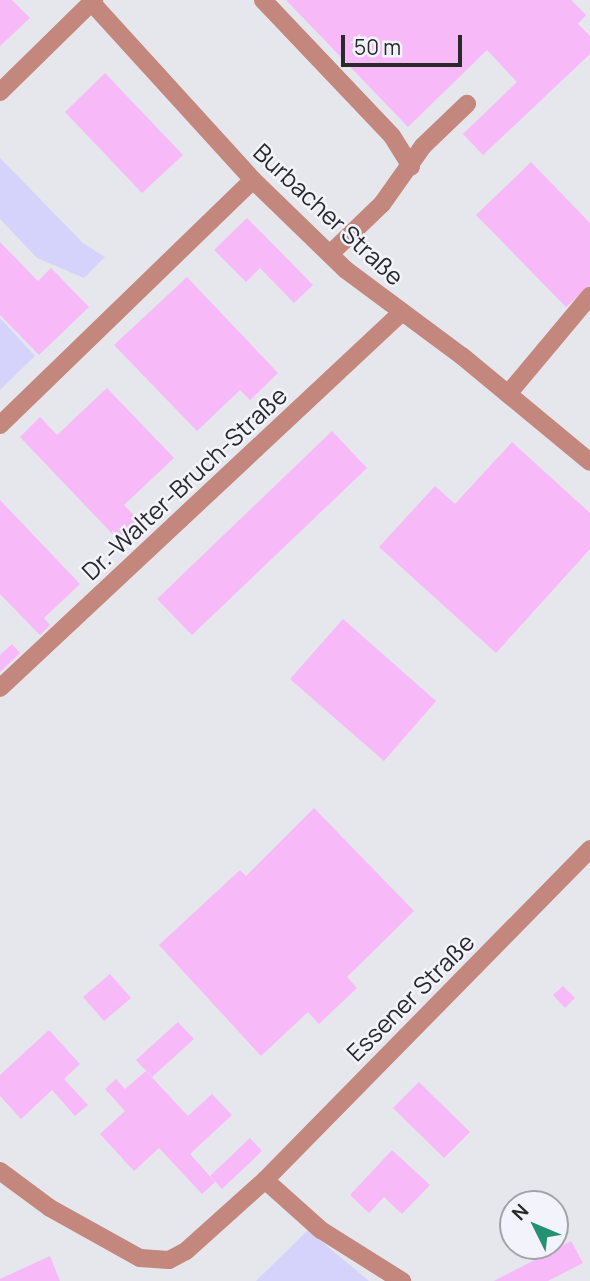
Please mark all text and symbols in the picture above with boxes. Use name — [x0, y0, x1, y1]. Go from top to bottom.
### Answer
scale bar — [345, 21, 466, 65]
text: 50 m — [354, 33, 401, 61]
street label: Burbacher Straße — [248, 137, 410, 291]
street label: Dr.-Walter-Bruch-Straße — [76, 381, 292, 585]
street label: Essener Straße — [340, 927, 480, 1067]
north arrow — [499, 1190, 569, 1260]
text: N — [506, 1198, 534, 1226]

